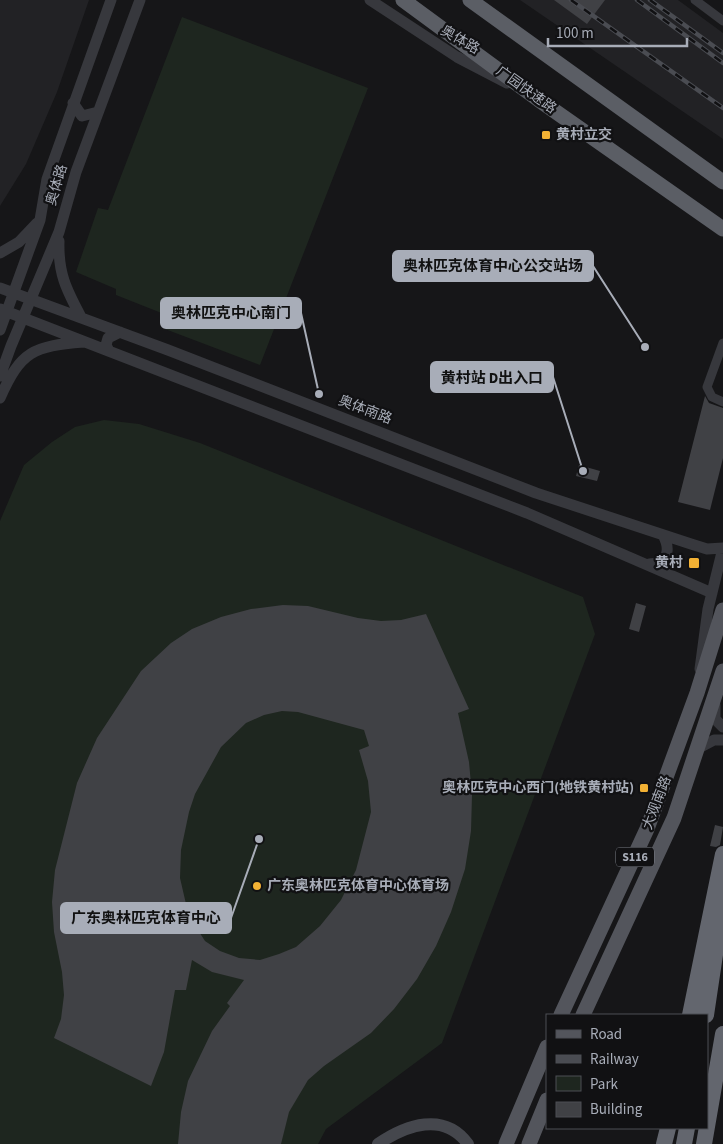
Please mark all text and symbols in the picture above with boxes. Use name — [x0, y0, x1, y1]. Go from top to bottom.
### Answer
scale bar — [548, 15, 687, 47]
street label: 奥体路 — [437, 21, 483, 59]
text: 100 m — [556, 23, 594, 44]
street label: 广园快速路 — [492, 61, 560, 119]
place label: 黄村立交 — [556, 125, 612, 145]
marker: 黄村立交 — [540, 129, 552, 141]
street label: 奥体路 — [41, 162, 73, 208]
callout: 奥林匹克体育中心公交站场 — [393, 251, 593, 281]
text: 奥林匹克体育中心公交站场 — [403, 256, 583, 277]
callout: 奥林匹克中心南门 — [161, 298, 301, 328]
text: 奥林匹克中心南门 — [171, 303, 291, 324]
callout: 黄村站 D出入口 — [431, 362, 553, 392]
text: 黄村站 D出入口 — [441, 368, 543, 389]
street label: 奥体南路 — [335, 391, 395, 429]
place label: 黄村 — [655, 553, 683, 573]
marker: 黄村 — [687, 556, 701, 570]
street label: 大观南路 — [638, 773, 676, 833]
place label: 奥林匹克中心西门(地铁黄村站) — [442, 778, 634, 798]
marker: 奥林匹克中心西门(地铁黄村站) — [638, 782, 650, 794]
road number: S116 — [616, 848, 654, 866]
place label: 广东奥林匹克体育中心体育场 — [267, 876, 449, 896]
marker: 广东奥林匹克体育中心体育场 — [251, 880, 263, 892]
callout: 广东奥林匹克体育中心 — [61, 903, 231, 933]
text: 广东奥林匹克体育中心 — [71, 908, 221, 929]
legend — [546, 1014, 708, 1129]
text: Road — [590, 1024, 622, 1045]
text: Railway — [590, 1049, 639, 1070]
text: Park — [590, 1074, 619, 1095]
text: Building — [590, 1099, 643, 1120]

